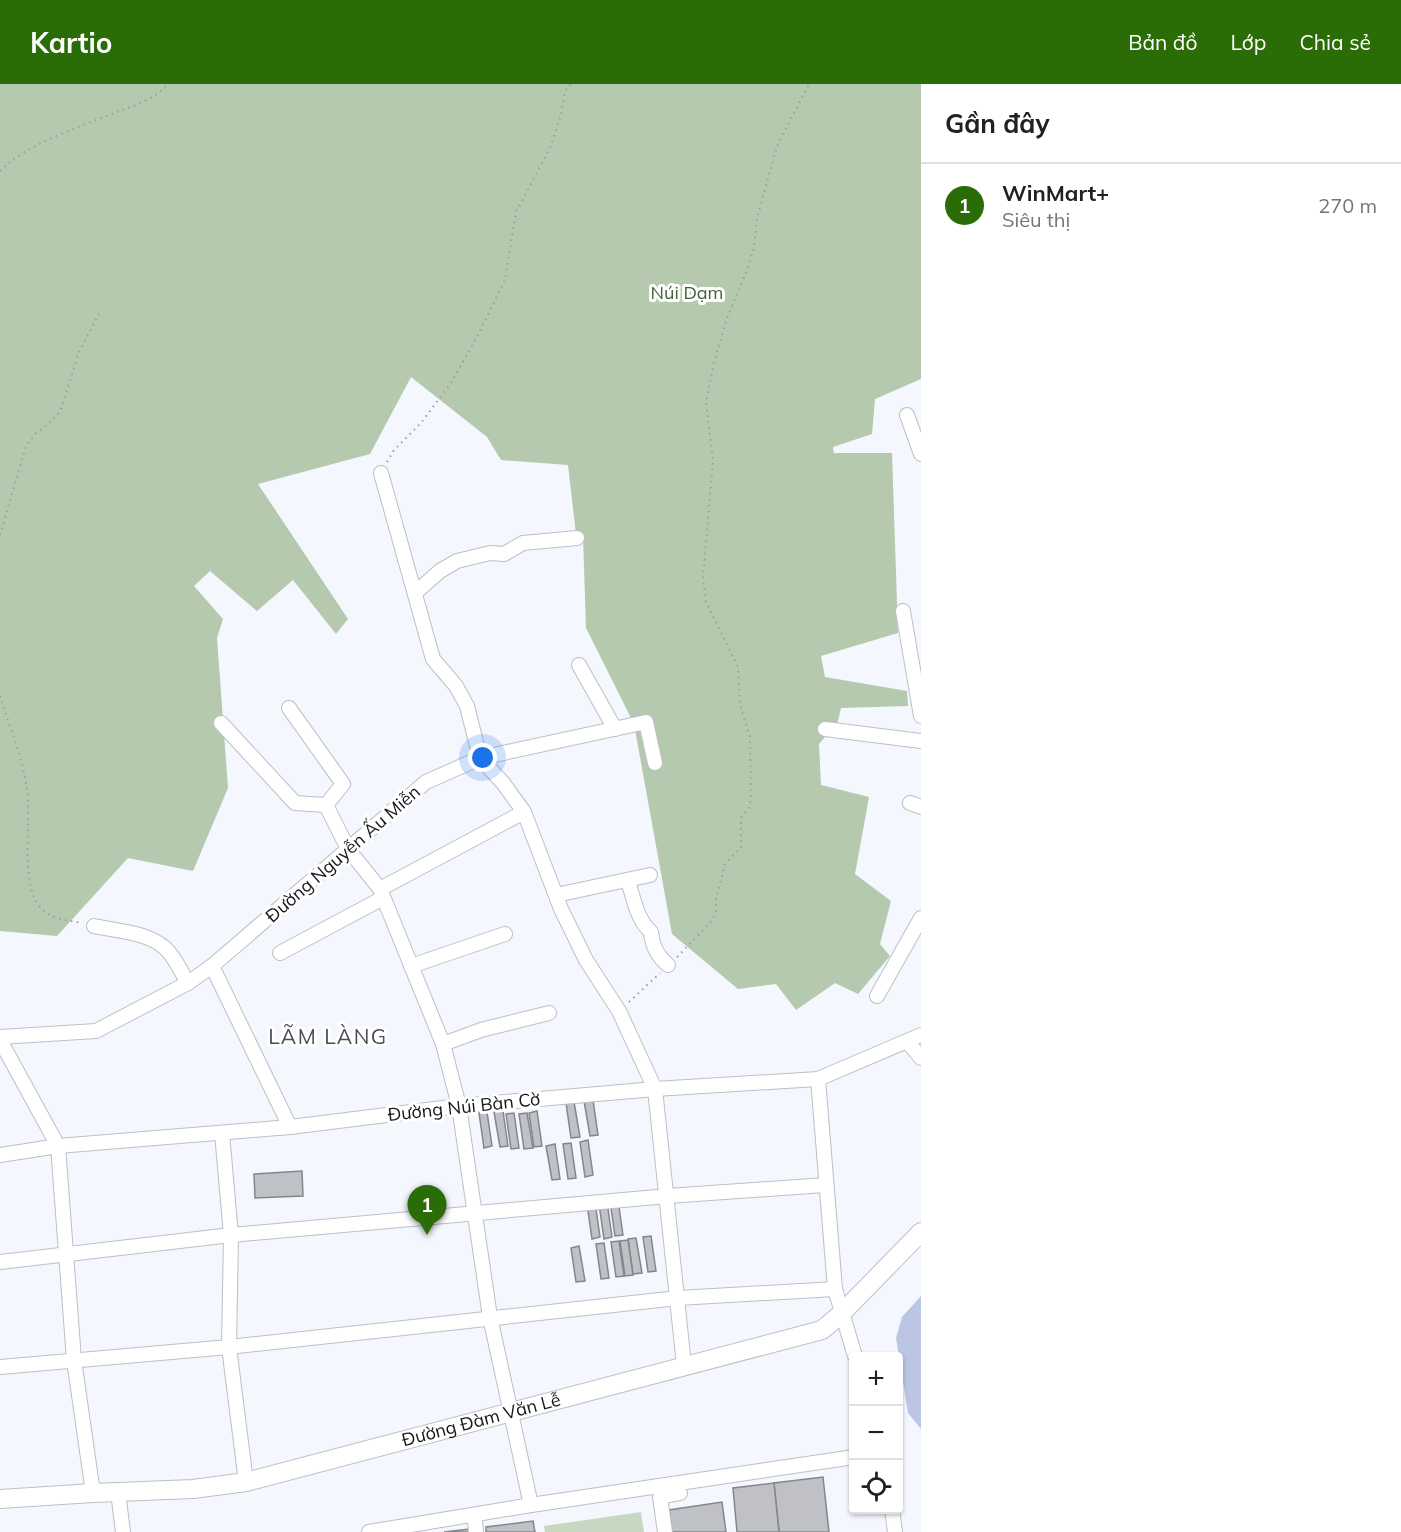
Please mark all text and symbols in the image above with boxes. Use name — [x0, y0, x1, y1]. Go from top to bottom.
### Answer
text: Kartio — [30, 25, 112, 60]
text: Bản đồ — [1128, 29, 1197, 55]
text: Lớp — [1230, 29, 1266, 55]
text: Chia sẻ — [1299, 29, 1371, 55]
text: Gần đây — [945, 107, 1050, 140]
text: WinMart+ — [1002, 179, 1109, 207]
text: 1 — [959, 193, 971, 218]
text: 270 m — [1318, 193, 1377, 218]
text: Siêu thị — [1002, 207, 1070, 232]
park label: Núi Dạm — [651, 281, 723, 304]
your location — [468, 743, 497, 772]
street label: Đường Nguyễn Ấu Miễn — [261, 780, 425, 927]
district label: LÃM LÀNG — [268, 1023, 388, 1049]
street label: Đường Núi Bàn Cờ — [387, 1087, 541, 1126]
pin: 1 — [408, 1186, 446, 1235]
map controls — [849, 1352, 903, 1514]
button: + — [849, 1352, 903, 1406]
street label: Đường Đàm Văn Lễ — [399, 1388, 563, 1451]
button: − — [849, 1406, 903, 1460]
button: locate — [849, 1460, 903, 1514]

